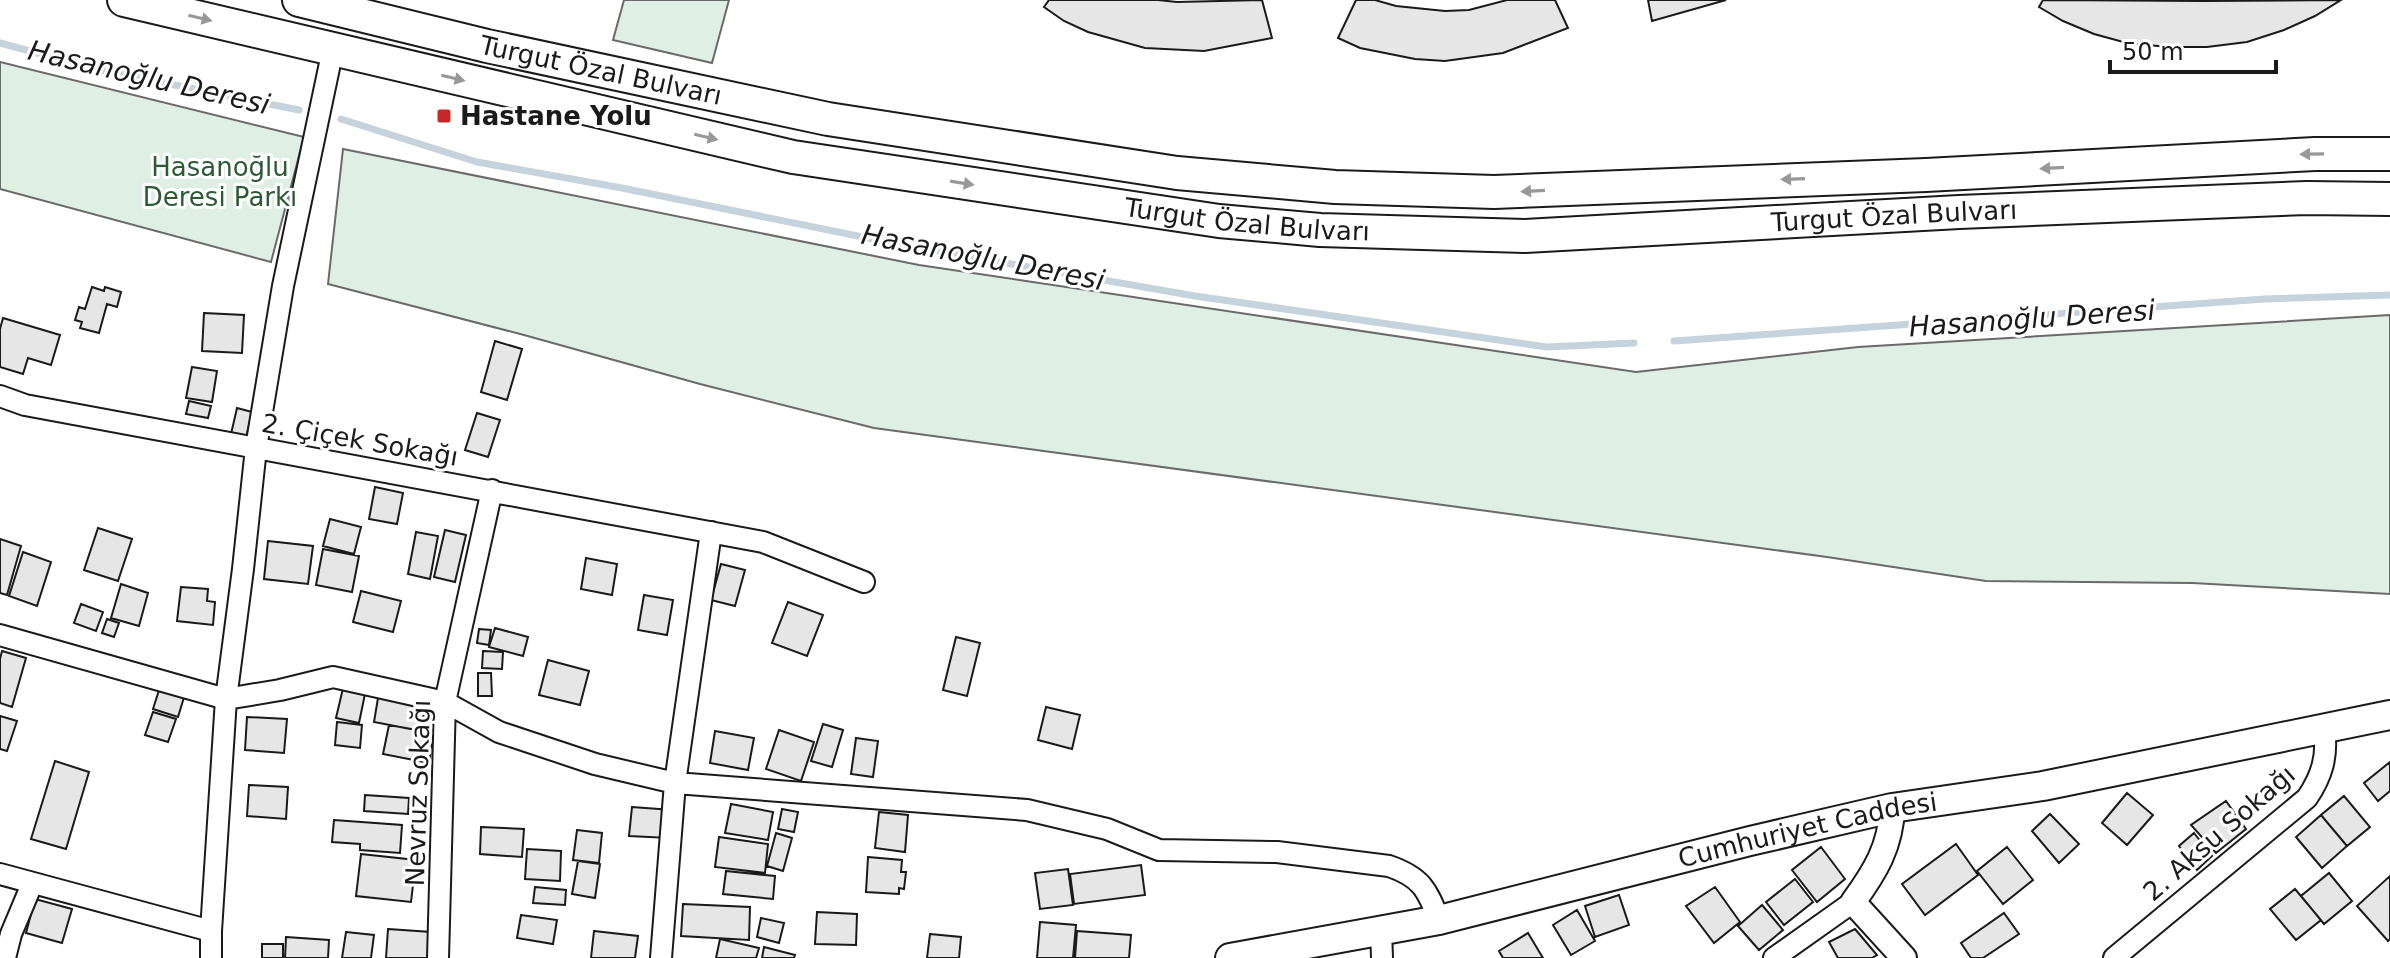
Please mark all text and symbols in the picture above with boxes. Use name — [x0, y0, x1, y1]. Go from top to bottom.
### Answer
one-way arrow — [187, 12, 212, 25]
scale bar — [2110, 24, 2276, 74]
street label: Turgut Özal Bulvarı — [476, 30, 725, 111]
water label: Hasanoğlu Deresi — [25, 34, 273, 121]
text: 50 m — [2122, 38, 2184, 66]
one-way arrow — [440, 72, 465, 84]
place label: Hastane Yolu — [460, 101, 652, 131]
marker: Hastane Yolu — [435, 107, 453, 125]
one-way arrow — [694, 131, 719, 144]
one-way arrow — [2299, 148, 2324, 161]
park label: Hasanoğlu Deresi Parkı — [143, 152, 297, 212]
one-way arrow — [2039, 161, 2064, 174]
one-way arrow — [1780, 173, 1805, 185]
one-way arrow — [949, 177, 974, 190]
one-way arrow — [1520, 184, 1545, 197]
street label: Turgut Özal Bulvarı — [1122, 192, 1370, 246]
street label: Turgut Özal Bulvarı — [1769, 195, 2018, 237]
water label: Hasanoğlu Deresi — [859, 218, 1107, 297]
water label: Hasanoğlu Deresi — [1908, 293, 2157, 344]
street label: 2. Çiçek Sokağı — [260, 408, 460, 472]
street label: Nevruz Sokağı — [400, 699, 436, 887]
street label: 2. Aksu Sokağı — [2137, 759, 2301, 907]
street label: Cumhuriyet Caddesi — [1675, 787, 1939, 874]

